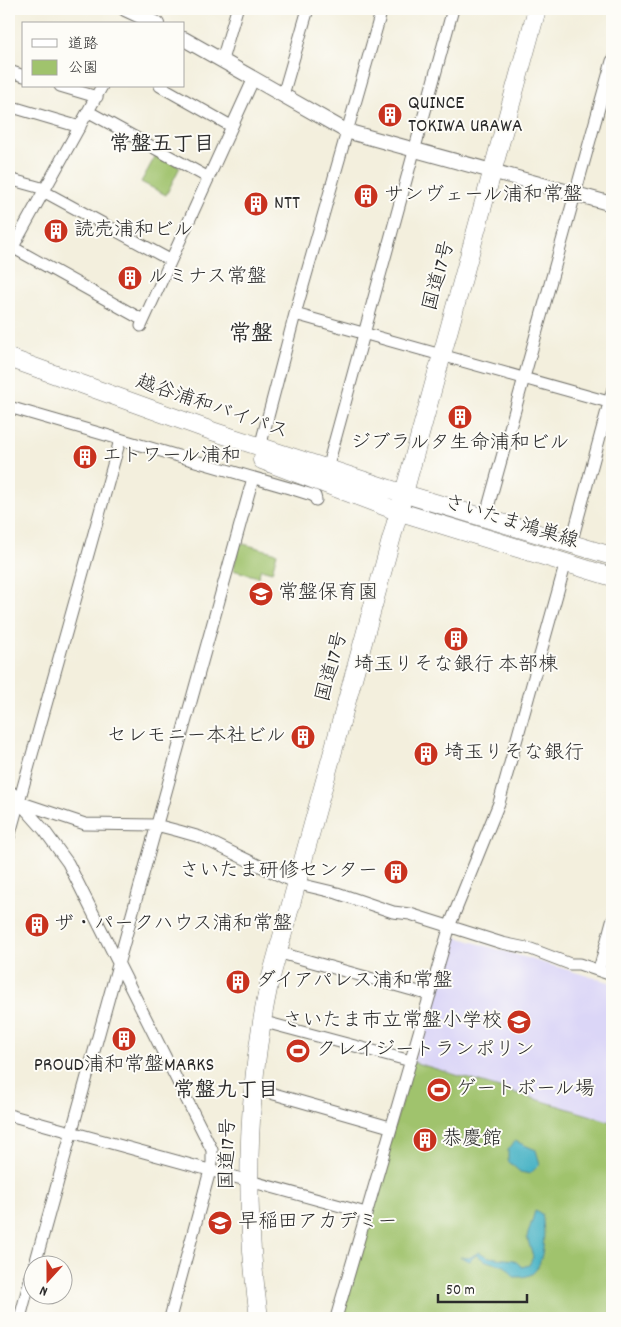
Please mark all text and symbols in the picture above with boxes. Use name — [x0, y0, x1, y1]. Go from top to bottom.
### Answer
legend — [22, 22, 185, 88]
text: 道路 — [68, 34, 98, 56]
text: 公園 — [68, 58, 98, 80]
place label: QUINCE TOKIWA URAWA — [408, 90, 523, 141]
building icon: QUINCE TOKIWA URAWA — [377, 102, 403, 128]
district label: 常盤五丁目 — [110, 131, 215, 161]
place label: サンヴェール浦和常盤 — [384, 182, 583, 210]
building icon: サンヴェール浦和常盤 — [353, 183, 379, 209]
place label: NTT — [274, 190, 300, 218]
building icon: NTT — [243, 191, 269, 217]
place label: 読売浦和ビル — [74, 217, 194, 245]
building icon: 読売浦和ビル — [43, 218, 69, 244]
street label: 国道17号 — [417, 238, 463, 314]
place label: ルミナス常盤 — [148, 264, 267, 292]
building icon: ルミナス常盤 — [117, 265, 143, 291]
district label: 常盤 — [229, 320, 273, 351]
street label: 越谷浦和バイパス — [132, 369, 292, 447]
building icon: ジブラルタ生命浦和ビル — [447, 404, 473, 430]
place label: ジブラルタ生命浦和ビル — [351, 430, 569, 458]
place label: エトワール浦和 — [102, 443, 241, 471]
building icon: エトワール浦和 — [72, 444, 98, 470]
street label: さいたま鴻巣線 — [440, 489, 582, 557]
place label: 常盤保育園 — [278, 580, 378, 608]
school or university icon: 常盤保育園 — [248, 581, 274, 607]
building icon: 埼玉りそな銀行 本部棟 — [443, 626, 469, 652]
street label: 国道17号 — [310, 629, 356, 705]
place label: 埼玉りそな銀行 本部棟 — [354, 652, 558, 680]
place label: セレモニー本社ビル — [107, 723, 286, 751]
building icon: セレモニー本社ビル — [290, 724, 316, 750]
place label: 埼玉りそな銀行 — [444, 740, 584, 768]
building icon: 埼玉りそな銀行 — [413, 741, 439, 767]
place label: さいたま研修センター — [180, 858, 378, 886]
building icon: さいたま研修センター — [383, 859, 409, 885]
place label: ザ・パークハウス浦和常盤 — [54, 911, 292, 939]
building icon: ザ・パークハウス浦和常盤 — [24, 912, 50, 938]
place label: ダイアパレス浦和常盤 — [256, 968, 453, 996]
building icon: ダイアパレス浦和常盤 — [225, 969, 251, 995]
place label: さいたま市立常盤小学校 — [283, 1008, 502, 1036]
school or university icon: さいたま市立常盤小学校 — [506, 1009, 532, 1035]
building icon: PROUD浦和常盤MARKS — [111, 1026, 137, 1052]
place label: クレイジートランポリン — [316, 1037, 535, 1065]
sports icon: クレイジートランポリン — [285, 1038, 311, 1064]
place label: PROUD浦和常盤MARKS — [34, 1052, 214, 1080]
place label: ゲートボール場 — [456, 1076, 595, 1104]
district label: 常盤九丁目 — [174, 1077, 279, 1107]
sports icon: ゲートボール場 — [426, 1077, 452, 1103]
street label: 国道17号 — [214, 1118, 244, 1190]
place label: 恭慶館 — [442, 1126, 502, 1154]
building icon: 恭慶館 — [412, 1127, 438, 1153]
place label: 早稲田アカデミー — [238, 1209, 398, 1237]
school or university icon: 早稲田アカデミー — [207, 1210, 233, 1236]
north arrow — [22, 1254, 72, 1304]
scale bar — [438, 1272, 527, 1304]
text: N — [37, 1280, 51, 1301]
text: 50 m — [446, 1280, 475, 1302]

